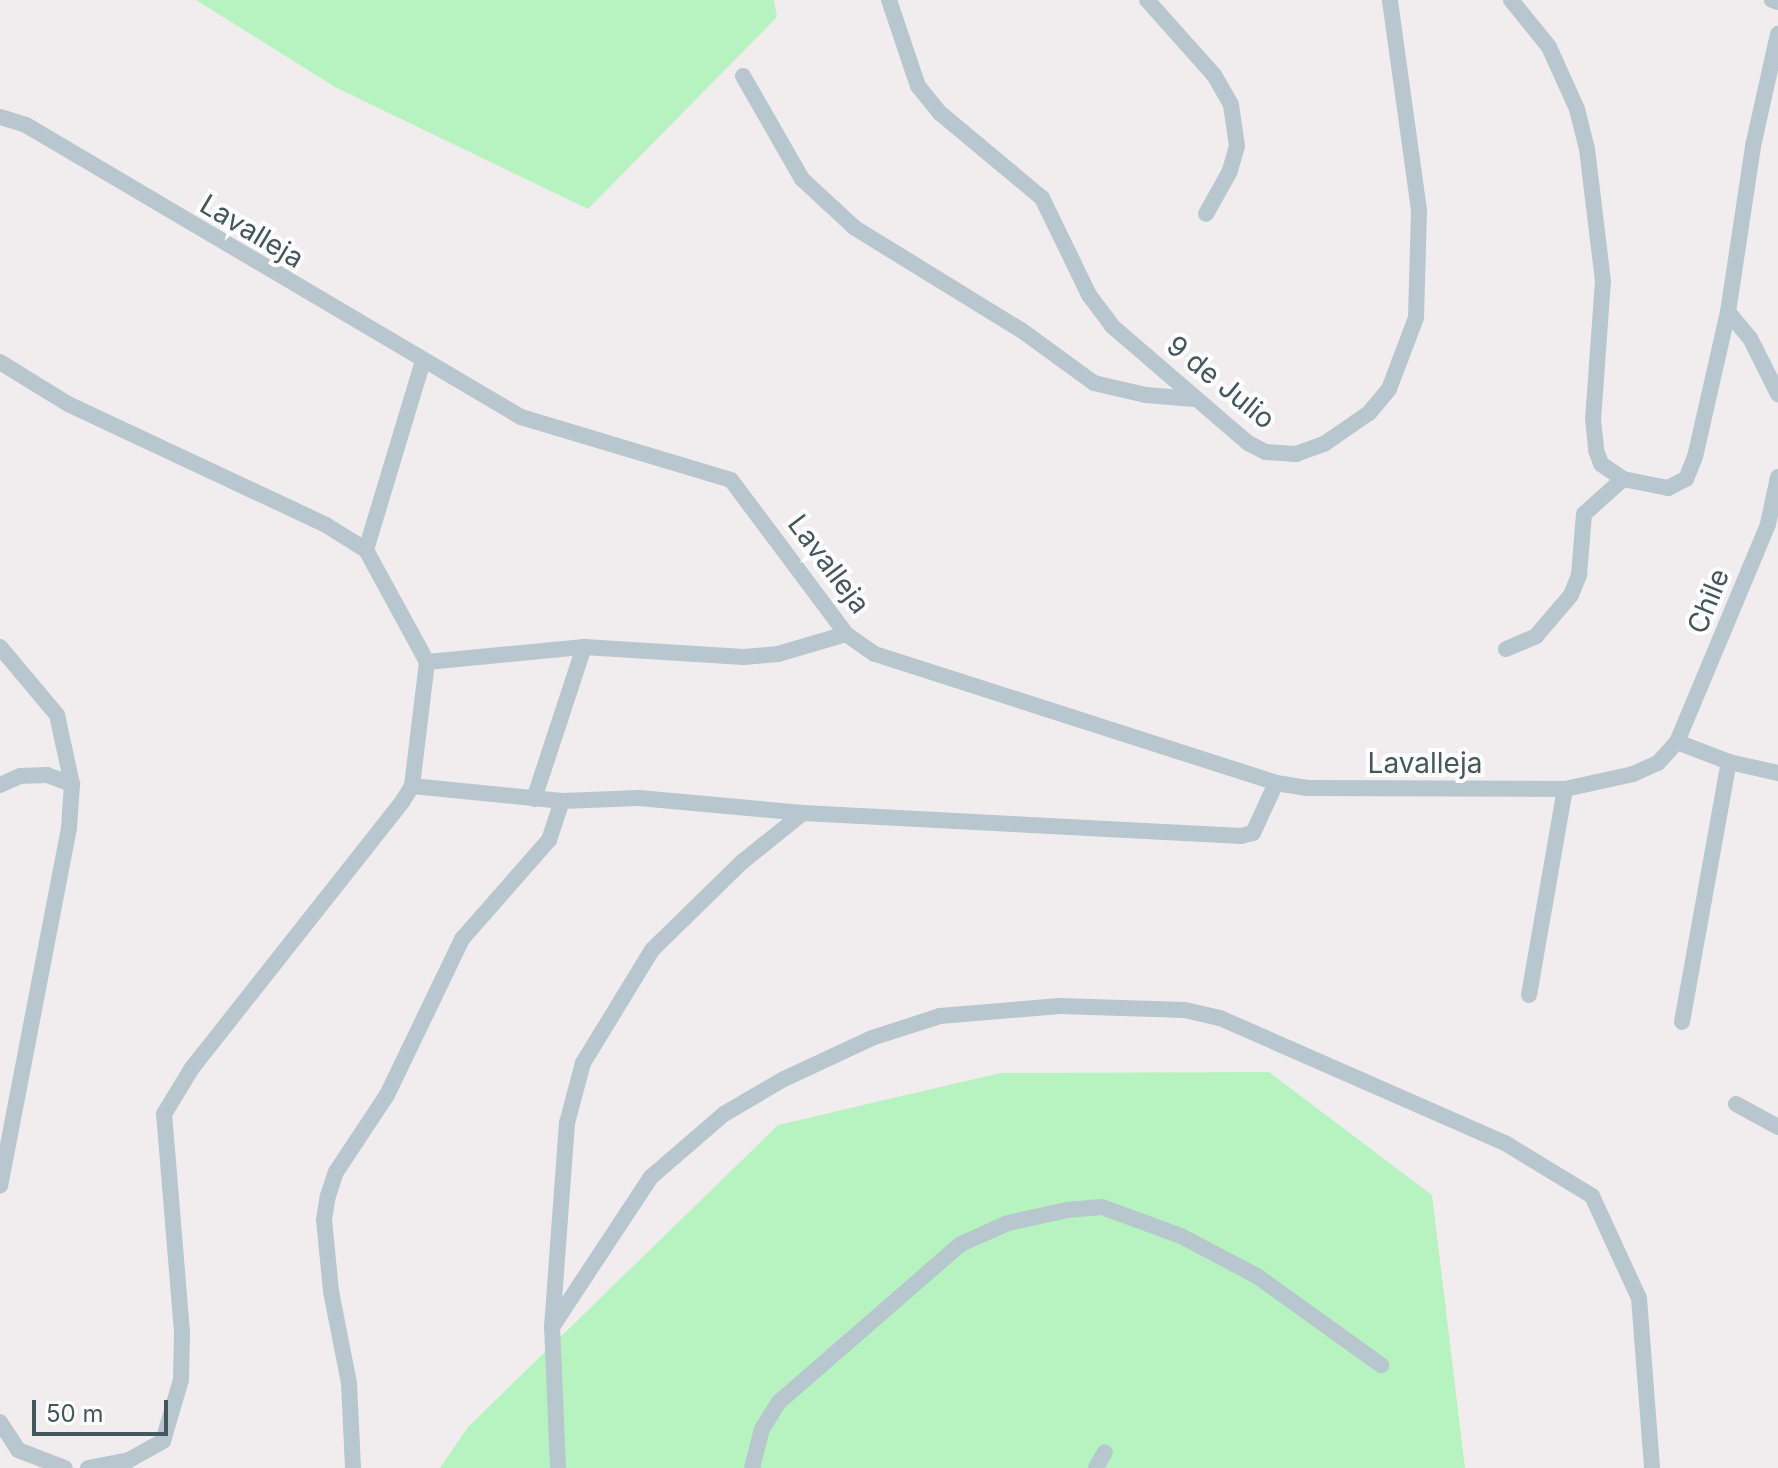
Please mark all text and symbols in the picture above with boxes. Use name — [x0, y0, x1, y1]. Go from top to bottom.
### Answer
street label: Lavalleja — [194, 187, 310, 275]
street label: 9 de Julio — [1160, 328, 1282, 436]
street label: Lavalleja — [781, 508, 877, 620]
street label: Chile — [1680, 564, 1736, 638]
street label: Lavalleja — [1368, 746, 1482, 780]
scale bar — [36, 1384, 172, 1434]
text: 50 m — [46, 1399, 104, 1428]

